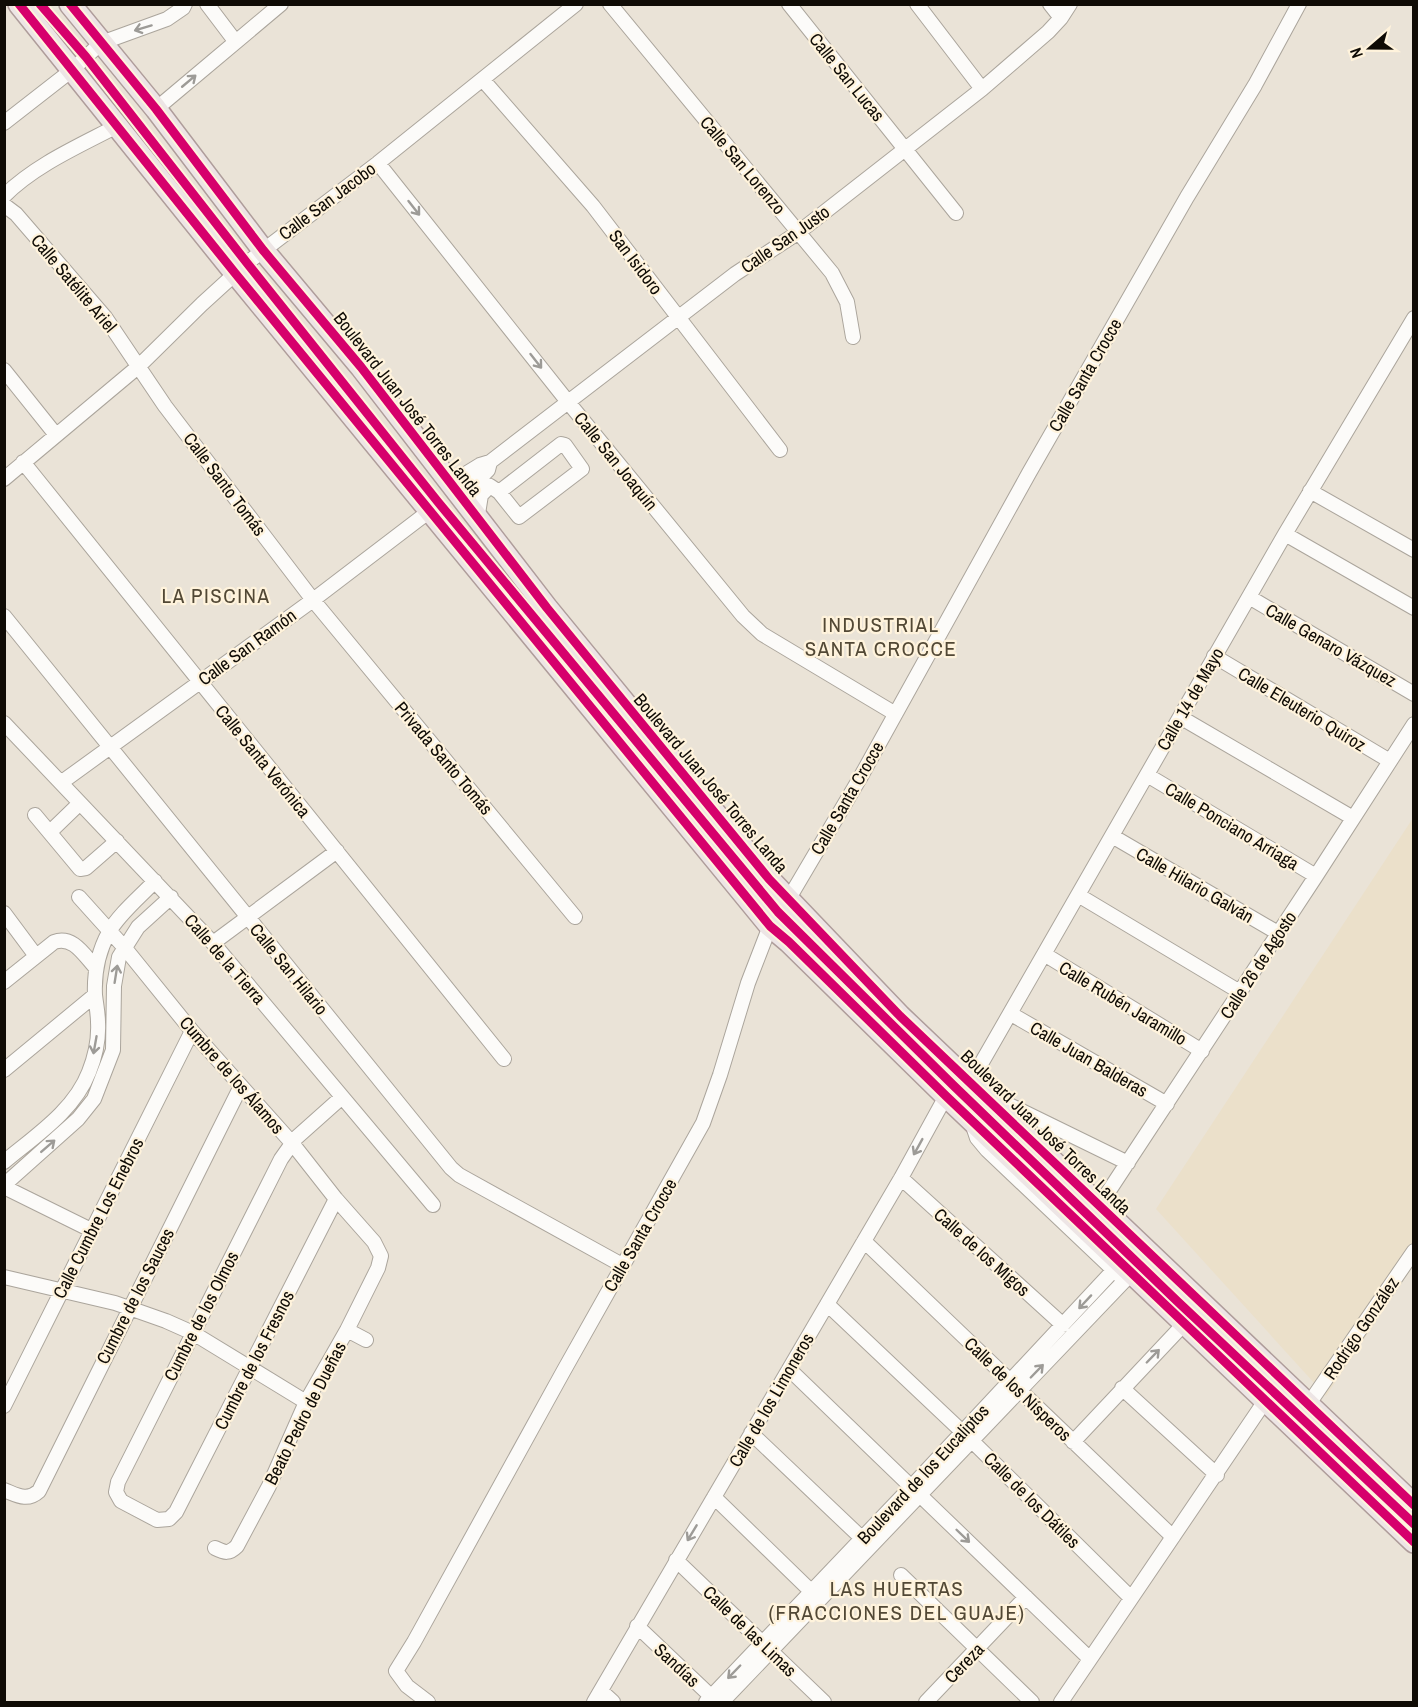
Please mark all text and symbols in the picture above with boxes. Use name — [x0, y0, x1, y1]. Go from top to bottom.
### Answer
north arrow — [1340, 18, 1400, 78]
one-way arrow — [134, 23, 153, 34]
street label: Calle San Lucas — [803, 27, 891, 127]
text: N — [1344, 45, 1368, 61]
one-way arrow — [181, 74, 196, 88]
street label: Calle San Lorenzo — [694, 110, 792, 220]
street label: Calle San Jacobo — [273, 156, 381, 246]
street label: Calle San Justo — [735, 199, 835, 279]
one-way arrow — [408, 200, 421, 216]
street label: San Isidoro — [603, 224, 669, 300]
street label: Calle Satélite Ariel — [25, 228, 123, 338]
street label: Boulevard Juan José Torres Landa — [328, 307, 488, 501]
street label: Calle Santa Crocce — [1042, 314, 1128, 436]
one-way arrow — [529, 353, 542, 369]
street label: Calle San Joaquín — [568, 406, 664, 516]
street label: Calle Santo Tomás — [178, 427, 272, 541]
district label: LA PISCINA — [162, 581, 270, 610]
street label: Calle Genaro Vázquez — [1261, 597, 1401, 693]
street label: Calle San Ramón — [193, 603, 301, 691]
district label: INDUSTRIAL SANTA CROCCE — [805, 610, 957, 663]
street label: Calle 14 de Mayo — [1150, 643, 1230, 755]
street label: Calle Eleuterio Quiroz — [1233, 661, 1371, 757]
street label: Boulevard Juan José Torres Landa — [628, 688, 794, 878]
street label: Privada Santo Tomás — [389, 696, 499, 820]
street label: Calle Santa Verónica — [210, 699, 316, 823]
street label: Calle Santa Crocce — [804, 737, 890, 859]
street label: Calle Ponciano Arriaga — [1161, 776, 1303, 876]
street label: Calle Hilario Galván — [1132, 841, 1258, 929]
street label: Calle 26 de Agosto — [1214, 906, 1302, 1024]
street label: Calle de la Tierra — [179, 908, 271, 1010]
street label: Calle San Hilario — [244, 918, 334, 1020]
street label: Calle Rubén Jaramillo — [1054, 955, 1192, 1051]
one-way arrow — [111, 964, 122, 984]
street label: Cumbre de los Álamos — [174, 1011, 290, 1139]
street label: Calle Juan Balderas — [1026, 1015, 1152, 1103]
one-way arrow — [90, 1035, 101, 1054]
street label: Boulevard Juan José Torres Landa — [955, 1044, 1137, 1220]
street label: Calle Cumbre Los Enebros — [47, 1133, 149, 1303]
one-way arrow — [912, 1138, 923, 1156]
one-way arrow — [40, 1139, 55, 1153]
street label: Calle Santa Crocce — [597, 1174, 683, 1296]
street label: Calle de los Migos — [929, 1202, 1035, 1302]
street label: Cumbre de los Sauces — [90, 1224, 180, 1368]
street label: Cumbre de los Olmos — [157, 1247, 245, 1385]
street label: Rodrigo González — [1317, 1272, 1405, 1384]
street label: Cumbre de los Fresnos — [208, 1286, 300, 1434]
one-way arrow — [1078, 1294, 1092, 1309]
street label: Calle de los Limoneros — [722, 1328, 820, 1472]
street label: Calle de los Nísperos — [959, 1331, 1077, 1447]
street label: Beato Pedro de Dueñas — [258, 1337, 352, 1489]
one-way arrow — [1146, 1349, 1160, 1364]
one-way arrow — [1030, 1364, 1045, 1379]
street label: Boulevard de los Eucaliptos — [851, 1399, 995, 1549]
street label: Calle de los Dátiles — [978, 1446, 1086, 1554]
one-way arrow — [686, 1524, 698, 1541]
one-way arrow — [955, 1529, 970, 1543]
district label: LAS HUERTAS (FRACCIONES DEL GUAJE) — [768, 1574, 1026, 1627]
street label: Calle de las Limas — [698, 1580, 802, 1682]
street label: Sandías — [649, 1637, 705, 1693]
street label: Cereza — [938, 1637, 990, 1689]
one-way arrow — [727, 1665, 742, 1680]

